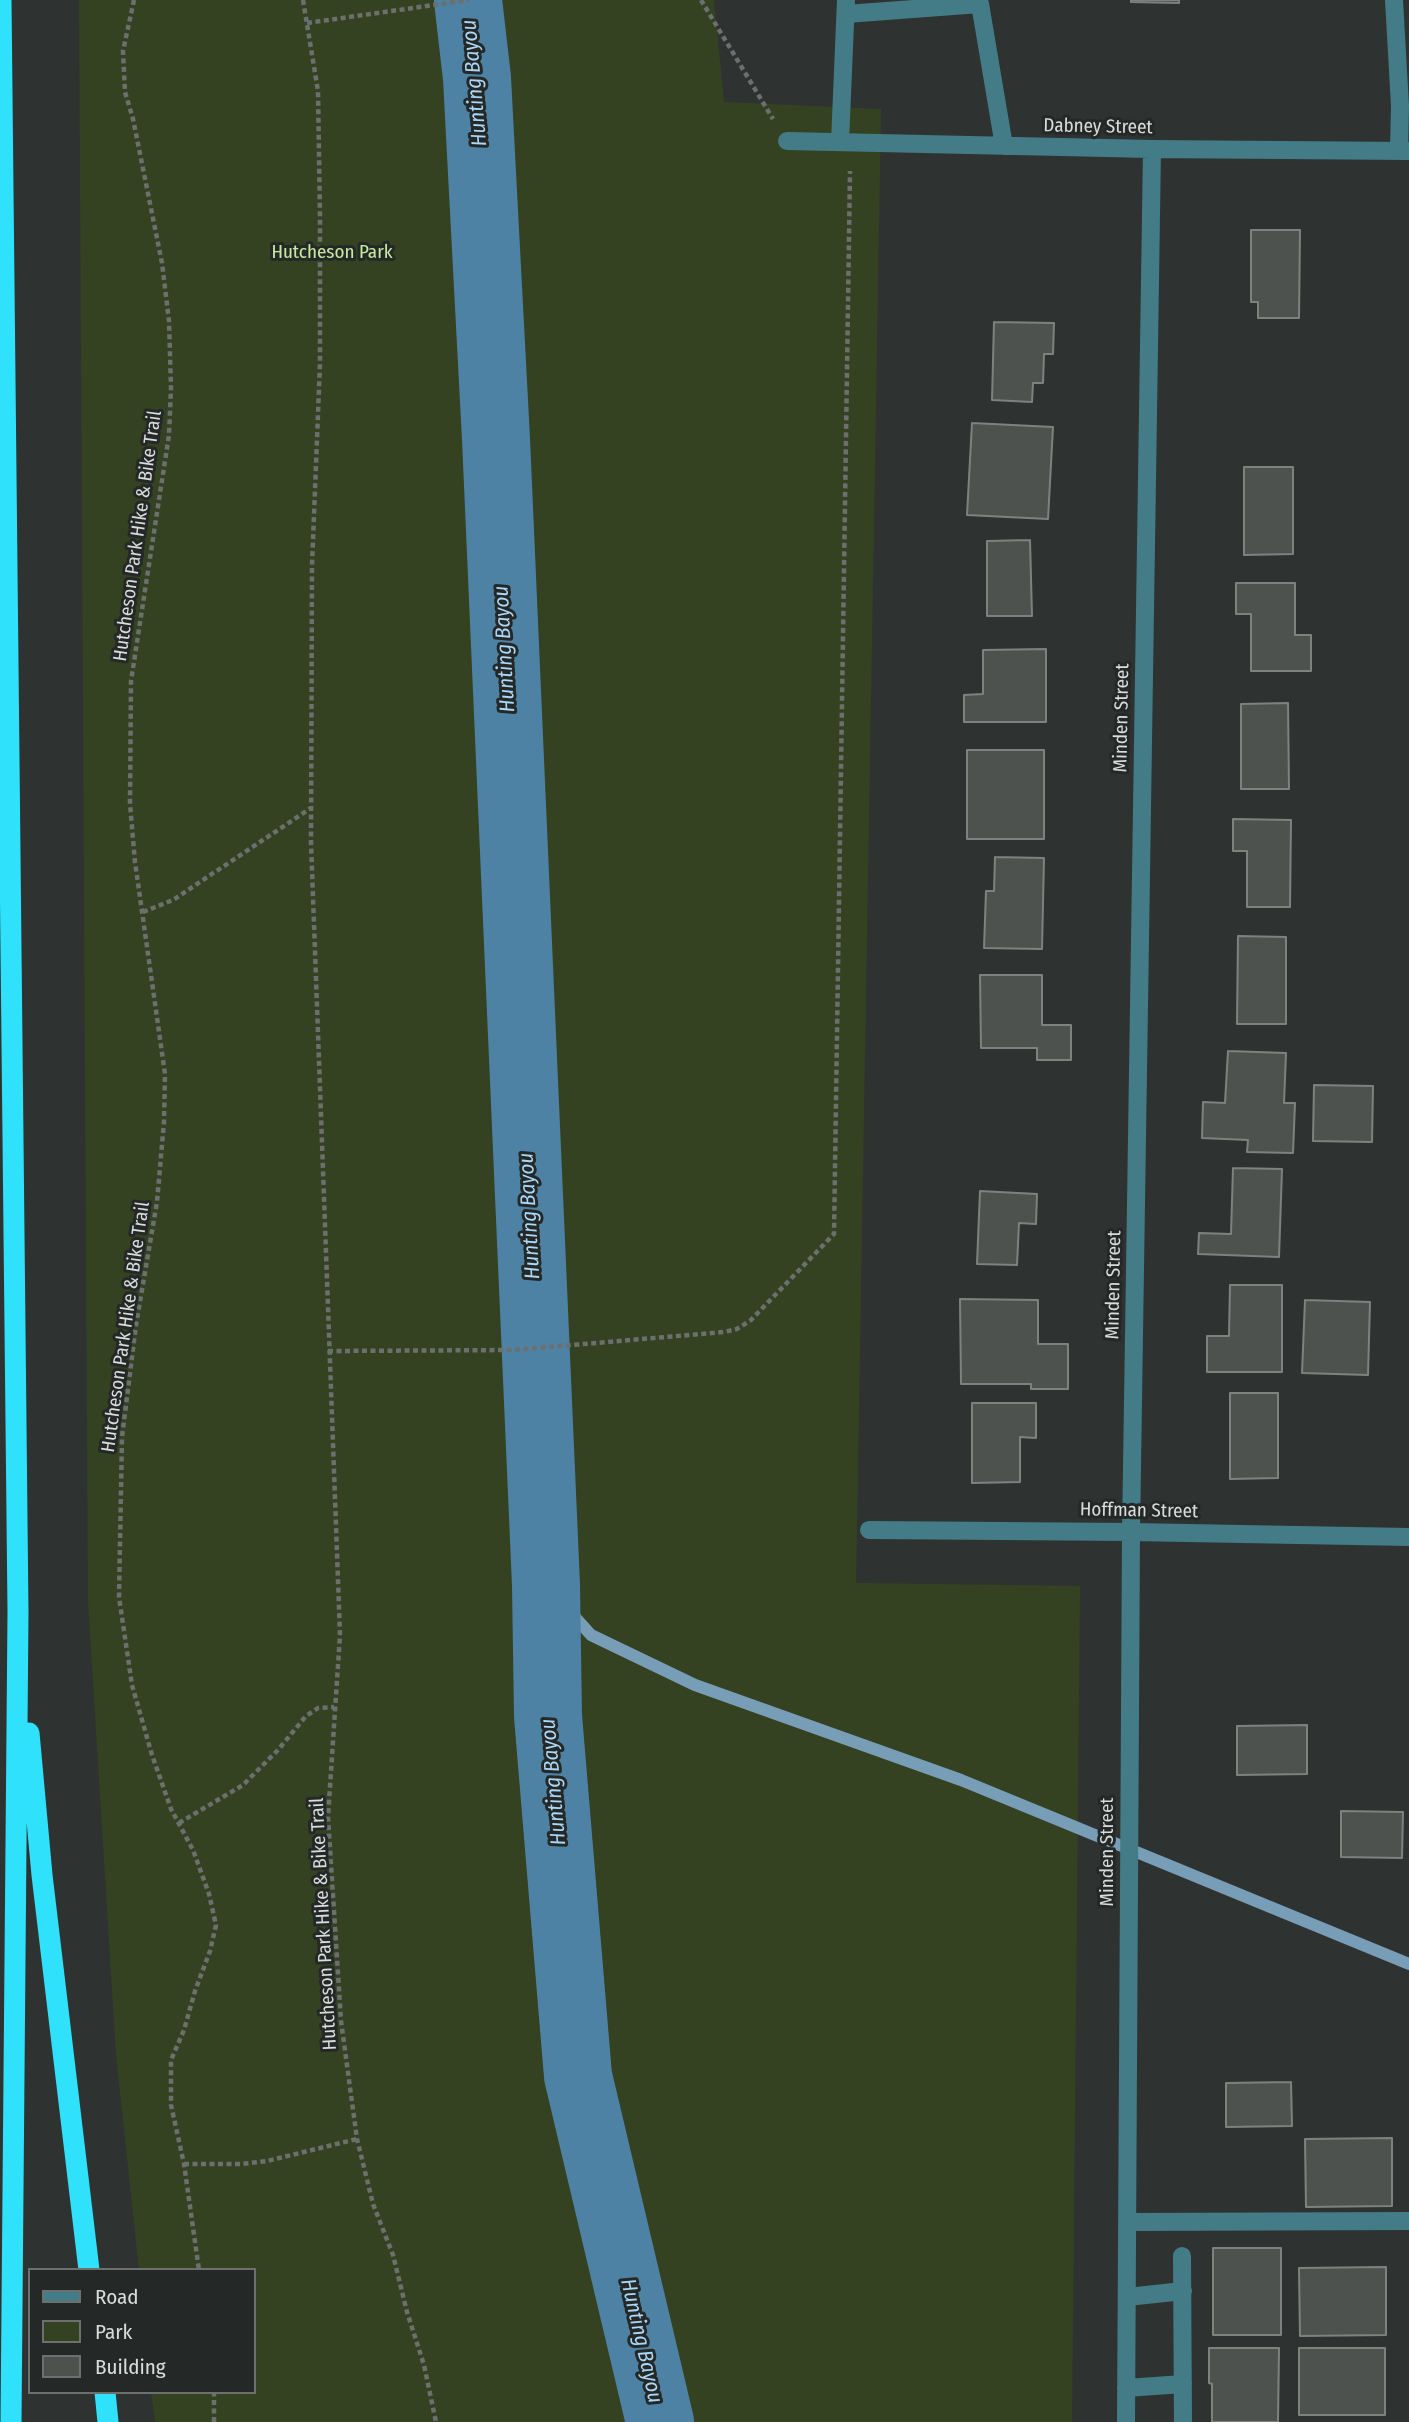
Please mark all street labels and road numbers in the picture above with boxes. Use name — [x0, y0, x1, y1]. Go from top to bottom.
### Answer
street label: Dabney Street — [1043, 115, 1153, 139]
street label: Hutcheson Park Hike & Bike Trail — [109, 409, 167, 663]
street label: Minden Street — [1110, 663, 1134, 773]
street label: Hutcheson Park Hike & Bike Trail — [97, 1200, 155, 1454]
street label: Minden Street — [1102, 1230, 1126, 1340]
street label: Hoffman Street — [1080, 1499, 1198, 1523]
street label: Hutcheson Park Hike & Bike Trail — [306, 1797, 342, 2051]
street label: Minden Street — [1097, 1797, 1119, 1907]

